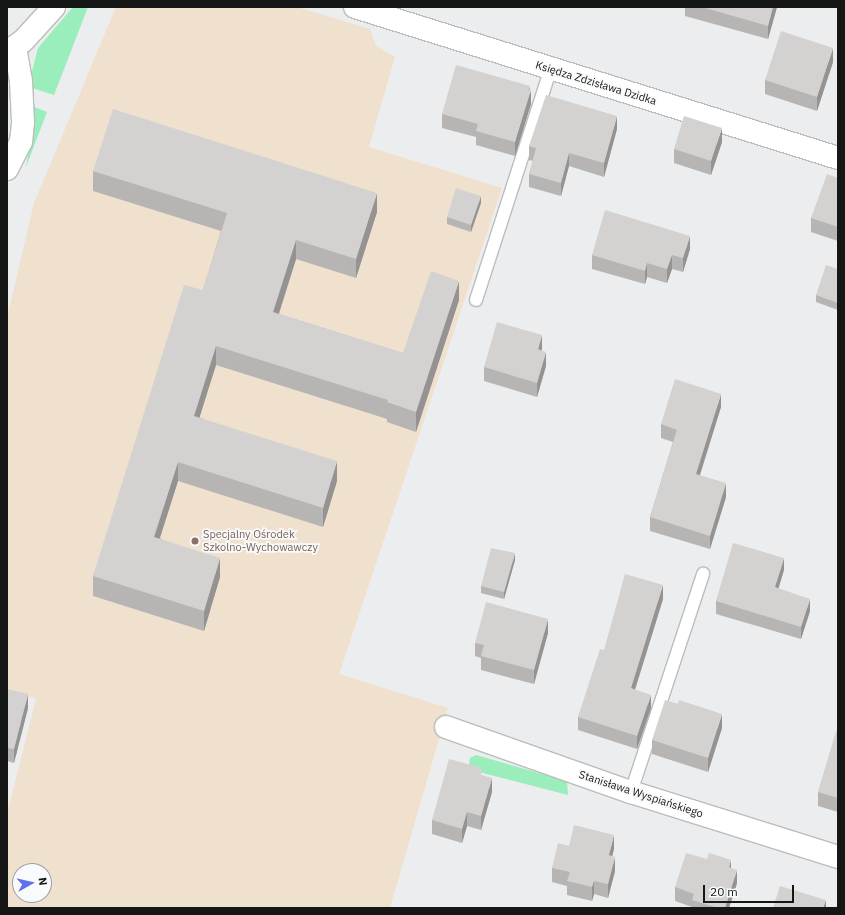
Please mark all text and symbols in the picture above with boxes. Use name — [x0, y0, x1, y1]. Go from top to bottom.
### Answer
street label: Księdza Zdzisława Dzidka — [534, 58, 658, 108]
place label: Specjalny Ośrodek Szkolno-Wychowawczy — [203, 528, 318, 554]
marker: Specjalny Ośrodek Szkolno-Wychowawczy — [190, 536, 200, 546]
street label: Stanisława Wyspiańskiego — [577, 768, 705, 820]
north arrow — [12, 863, 52, 903]
text: N — [35, 877, 50, 886]
scale bar — [705, 877, 796, 903]
text: 20 m — [710, 884, 738, 899]

